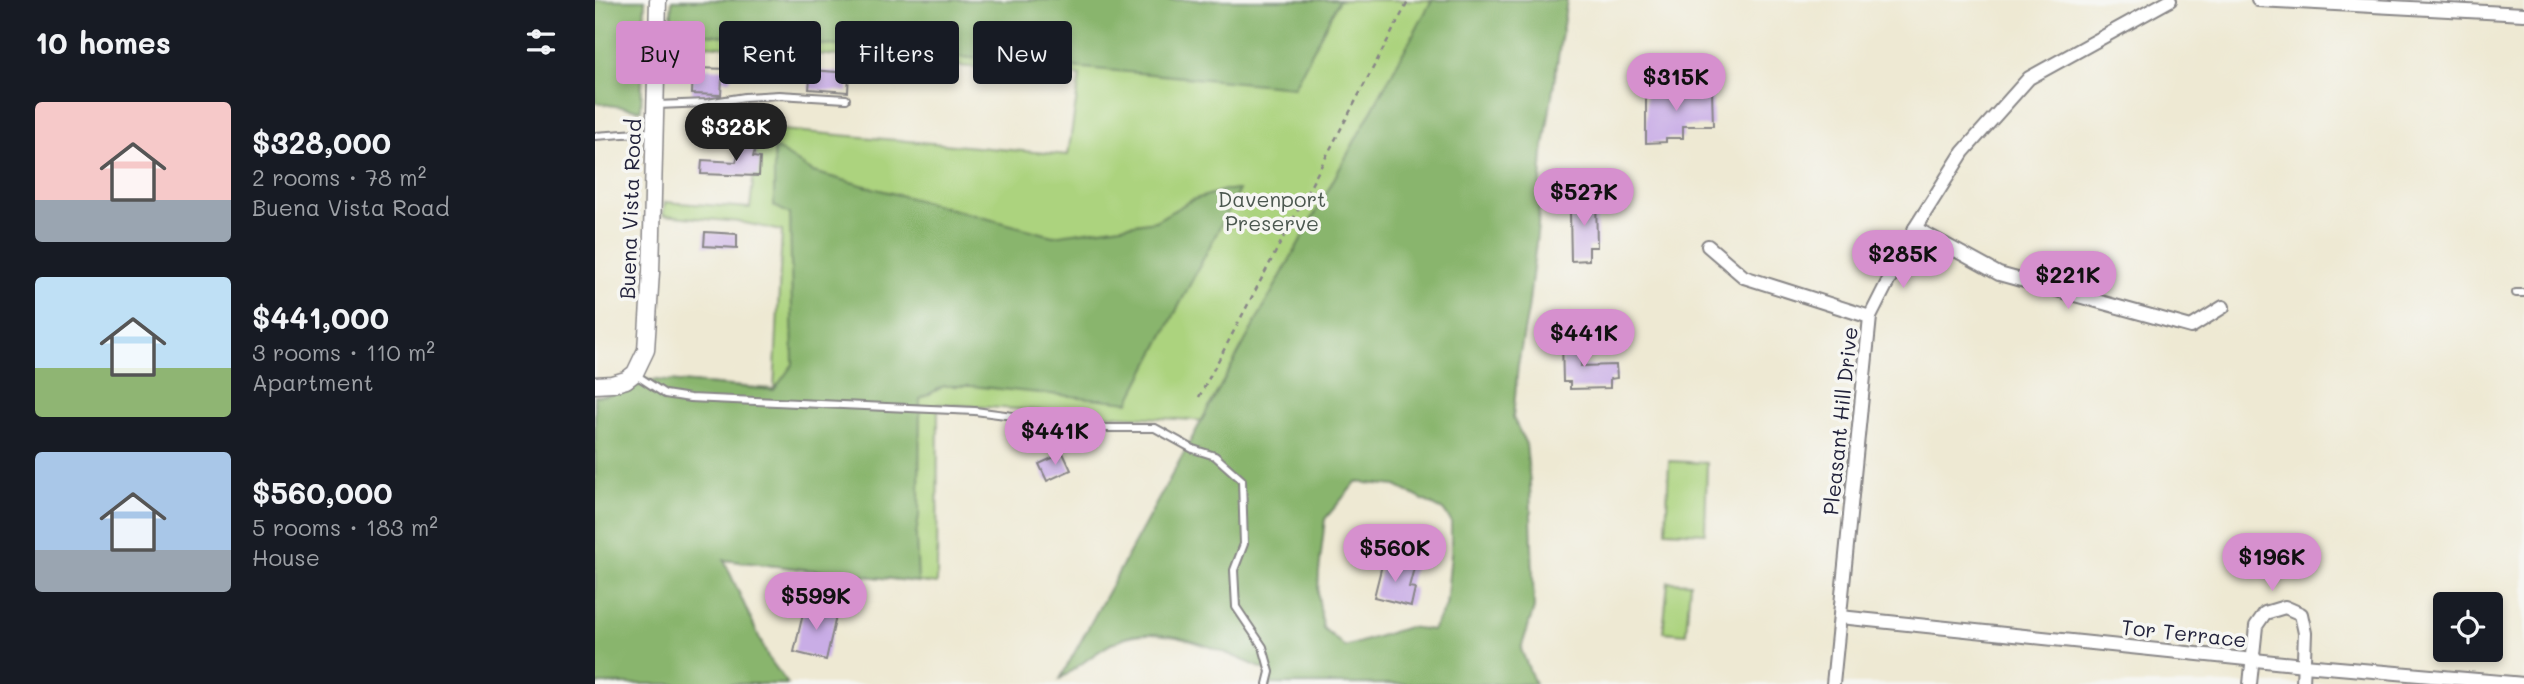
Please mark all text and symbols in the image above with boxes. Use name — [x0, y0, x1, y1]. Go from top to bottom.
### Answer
chip: Buy — [616, 21, 705, 84]
chip: Rent — [719, 21, 821, 84]
chip: Filters — [835, 21, 959, 84]
chip: New — [973, 21, 1072, 84]
text: 10 homes — [35, 22, 171, 62]
icon: filters — [522, 23, 560, 61]
pin: $315K — [1627, 54, 1725, 113]
text: $315K — [1643, 61, 1709, 91]
pin: $328K — [687, 104, 785, 163]
text: $328K — [701, 111, 771, 141]
street label: Buena Vista Road — [613, 118, 646, 300]
text: $328,000 — [252, 122, 391, 162]
icon: home — [91, 130, 175, 214]
text: 2 rooms · 78 m² — [252, 162, 426, 192]
pin: $527K — [1535, 168, 1633, 228]
text: $527K — [1550, 176, 1618, 206]
park label: Davenport Preserve — [1218, 185, 1326, 236]
text: Buena Vista Road — [252, 192, 450, 222]
pin: $285K — [1854, 230, 1952, 290]
text: $285K — [1868, 238, 1938, 268]
pin: $221K — [2019, 252, 2117, 311]
text: $221K — [2035, 259, 2101, 289]
text: $441,000 — [252, 297, 389, 337]
icon: home — [91, 305, 175, 389]
pin: $441K — [1535, 310, 1633, 369]
text: $441K — [1550, 317, 1618, 347]
street label: Pleasant Hill Drive — [1816, 325, 1863, 516]
text: 3 rooms · 110 m² — [252, 337, 435, 367]
text: Apartment — [252, 367, 374, 397]
pin: $441K — [1006, 407, 1104, 467]
text: $441K — [1021, 415, 1089, 445]
text: $560,000 — [252, 472, 393, 512]
icon: home — [91, 480, 175, 564]
text: 5 rooms · 183 m² — [252, 512, 438, 542]
pin: $560K — [1346, 524, 1444, 584]
text: $560K — [1359, 532, 1431, 562]
pin: $196K — [2223, 534, 2321, 593]
text: $196K — [2238, 541, 2306, 571]
text: House — [252, 542, 320, 572]
pin: $599K — [767, 572, 865, 632]
text: $599K — [781, 580, 851, 610]
map controls — [2433, 592, 2503, 662]
button: locate — [2433, 592, 2503, 662]
street label: Tor Terrace — [2120, 613, 2248, 652]

